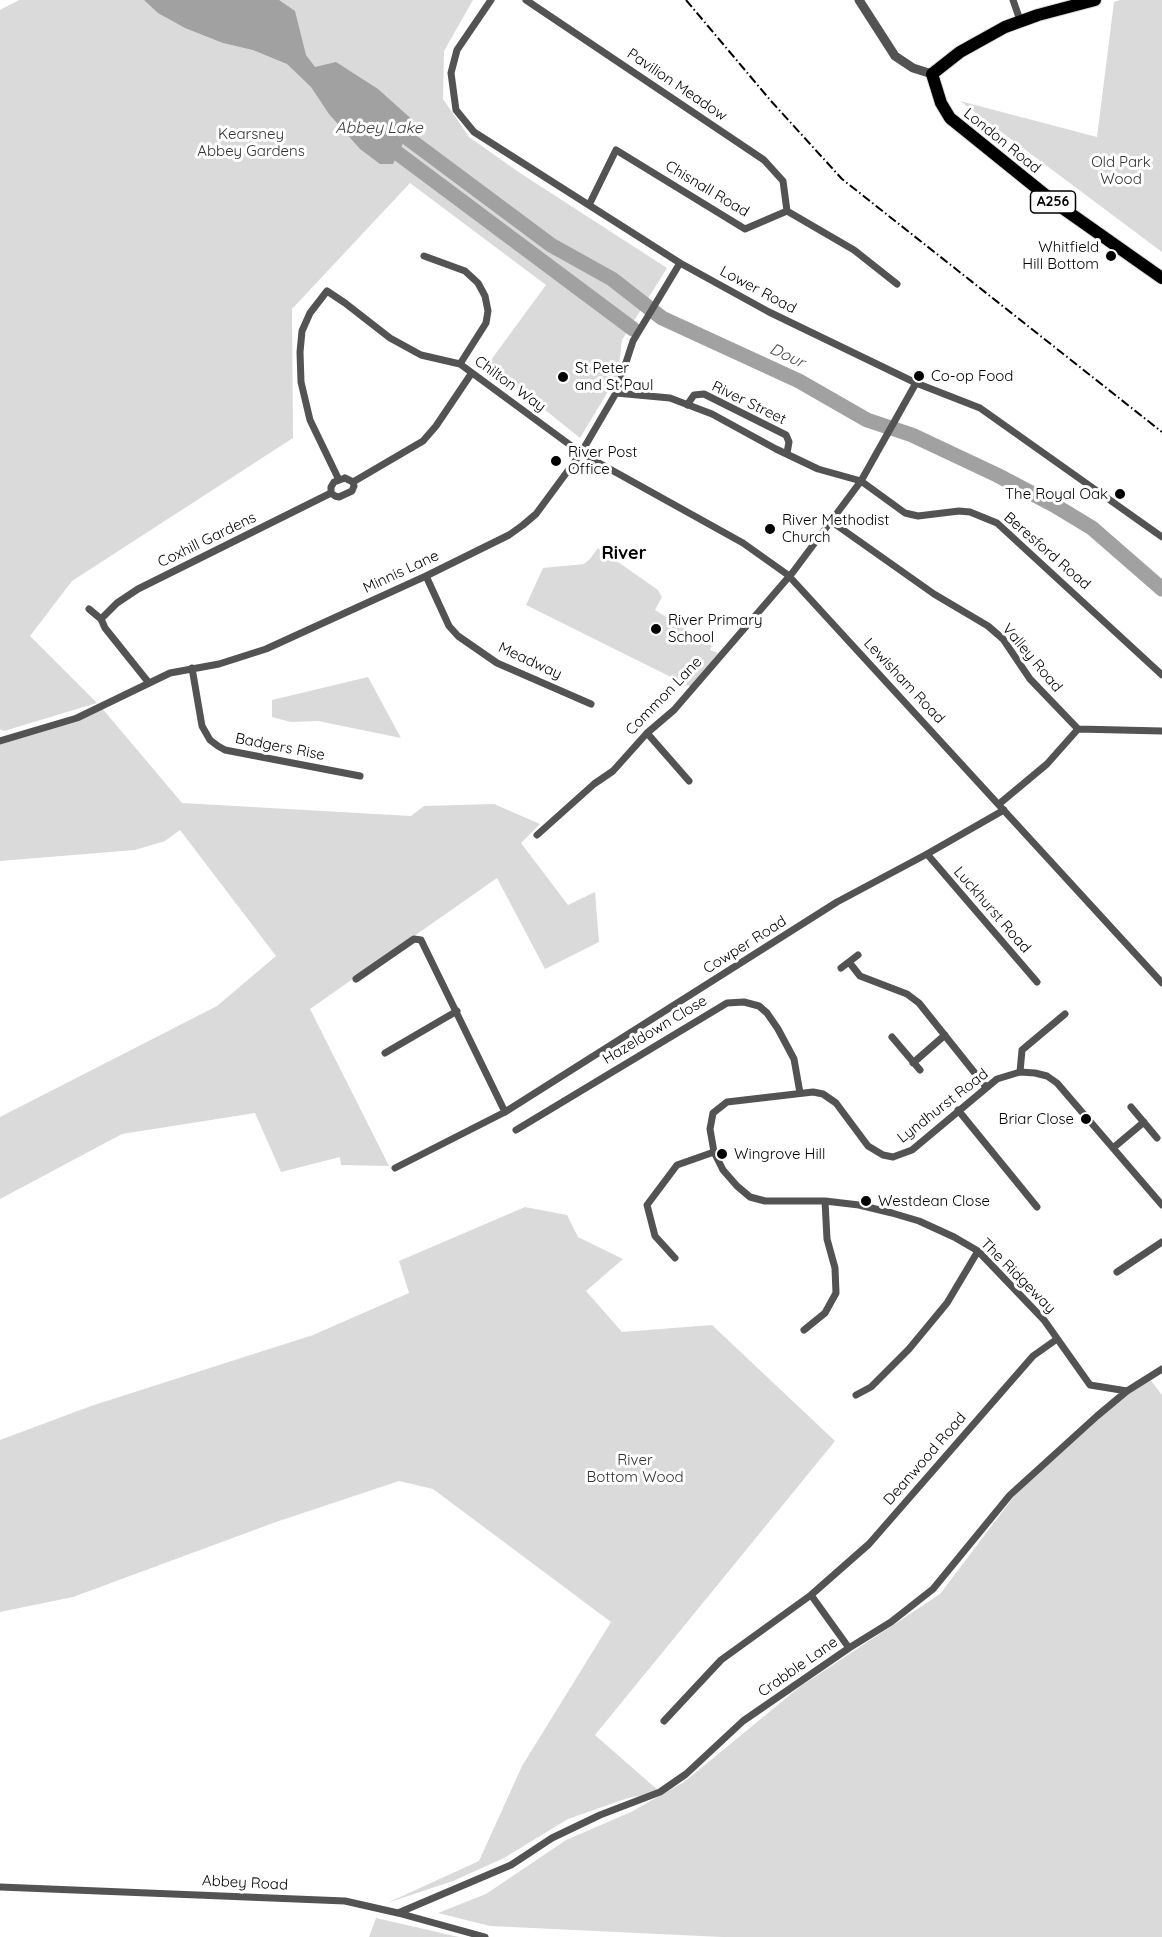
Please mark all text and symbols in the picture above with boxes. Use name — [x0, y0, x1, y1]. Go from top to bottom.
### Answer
street label: Pavilion Meadow — [624, 45, 730, 125]
street label: London Road — [960, 104, 1044, 178]
water label: Abbey Lake — [335, 118, 423, 138]
park label: Kearsney Abbey Gardens — [197, 125, 305, 160]
park label: Old Park Wood — [1091, 153, 1151, 188]
street label: Chisnall Road — [662, 157, 752, 221]
road number: A256 — [1030, 191, 1076, 213]
place label: Whitfield Hill Bottom — [1022, 238, 1099, 273]
marker: Whitfield Hill Bottom — [1104, 249, 1118, 263]
street label: Lower Road — [717, 262, 799, 318]
water label: Dour — [766, 340, 808, 372]
street label: Chilton Way — [471, 352, 549, 416]
place label: St Peter and St Paul — [575, 359, 653, 394]
place label: Co-op Food — [931, 367, 1013, 385]
marker: Co-op Food — [912, 369, 926, 383]
marker: St Peter and St Paul — [556, 370, 570, 384]
street label: River Street — [709, 377, 789, 429]
place label: River Post Office — [568, 443, 637, 478]
marker: River Post Office — [549, 454, 563, 468]
place label: The Royal Oak — [1005, 485, 1108, 503]
marker: The Royal Oak — [1113, 487, 1127, 501]
street label: Coxhill Gardens — [155, 508, 259, 572]
street label: Beresford Road — [1000, 508, 1094, 594]
place label: River Methodist Church — [782, 511, 889, 546]
marker: River Methodist Church — [763, 522, 777, 536]
district label: River — [601, 543, 647, 565]
street label: Minnis Lane — [360, 547, 442, 597]
place label: River Primary School — [668, 611, 762, 646]
street label: Valley Road — [998, 620, 1066, 696]
marker: River Primary School — [649, 622, 663, 636]
street label: Lewisham Road — [860, 634, 948, 728]
street label: Meadway — [495, 638, 565, 684]
street label: Common Lane — [622, 653, 706, 739]
street label: Badgers Rise — [234, 729, 326, 765]
street label: Luckhurst Road — [950, 863, 1034, 957]
street label: Cowper Road — [700, 912, 790, 978]
street label: Hazeldown Close — [600, 992, 710, 1068]
street label: Lyndhurst Road — [894, 1065, 992, 1147]
place label: Briar Close — [999, 1110, 1074, 1128]
marker: Briar Close — [1079, 1112, 1093, 1126]
place label: Wingrove Hill — [734, 1145, 825, 1163]
marker: Wingrove Hill — [715, 1147, 729, 1161]
place label: Westdean Close — [878, 1192, 990, 1210]
marker: Westdean Close — [859, 1194, 873, 1208]
street label: The Ridgeway — [977, 1235, 1059, 1317]
street label: Deanwood Road — [880, 1409, 970, 1509]
park label: River Bottom Wood — [586, 1451, 684, 1486]
street label: Crabble Lane — [755, 1633, 841, 1701]
street label: Abbey Road — [202, 1872, 288, 1894]

